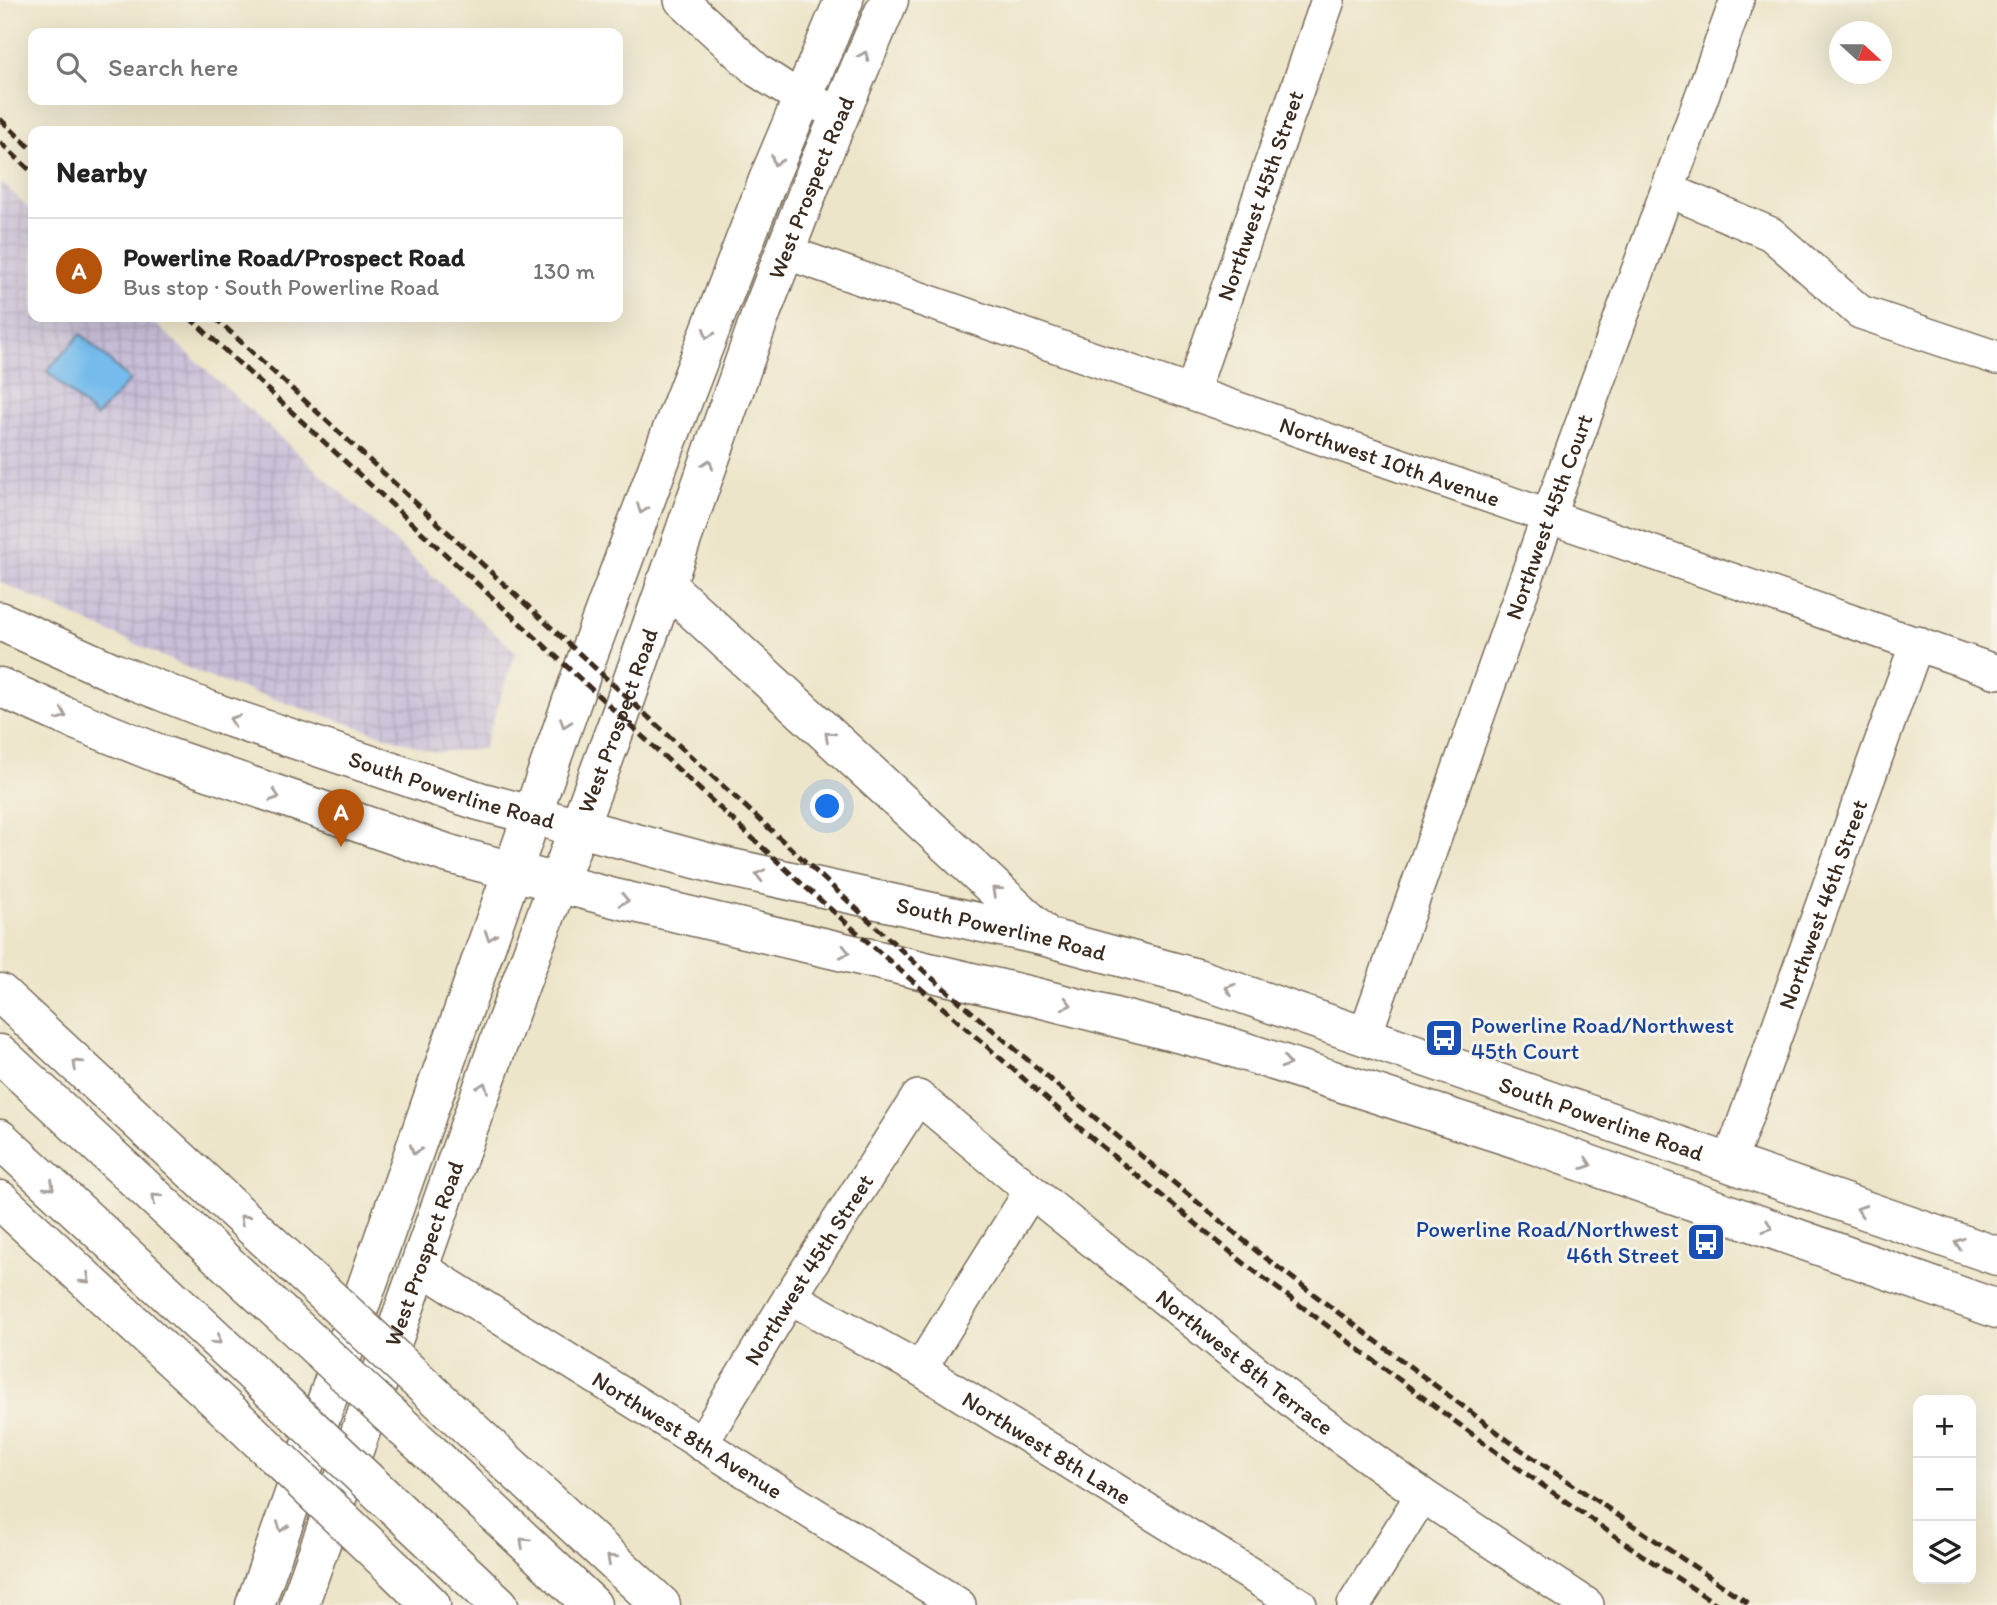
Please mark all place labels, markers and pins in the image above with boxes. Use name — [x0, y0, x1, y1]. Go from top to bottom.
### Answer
pin: A — [318, 789, 364, 847]
place label: Powerline Road/Northwest 45th Court — [1471, 1011, 1735, 1065]
bus stop icon: Powerline Road/Northwest 45th Court — [1423, 1017, 1465, 1059]
place label: Powerline Road/Northwest 46th Street — [1416, 1215, 1679, 1269]
bus stop icon: Powerline Road/Northwest 46th Street — [1685, 1221, 1727, 1263]

